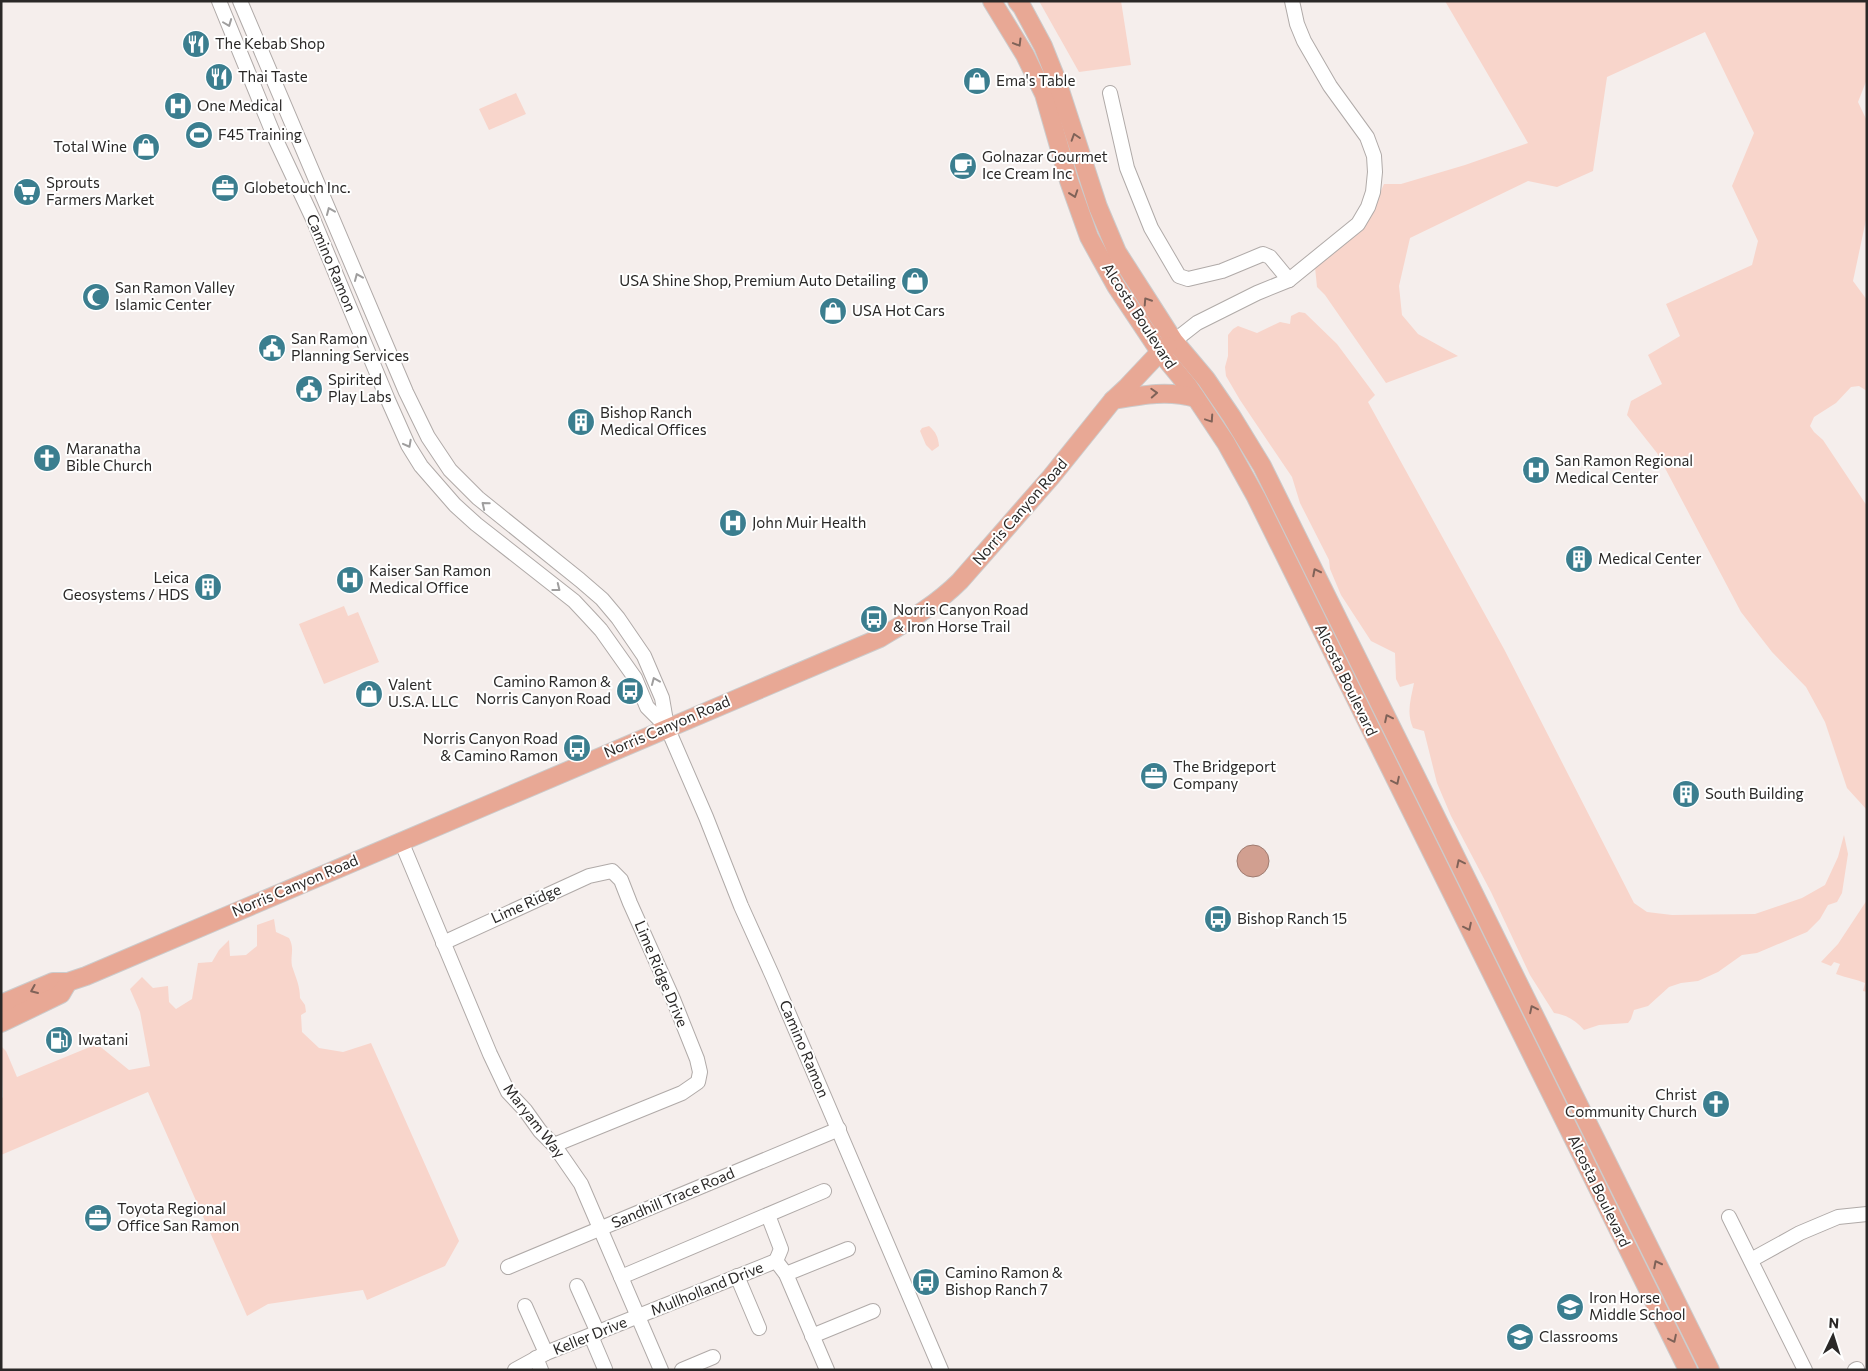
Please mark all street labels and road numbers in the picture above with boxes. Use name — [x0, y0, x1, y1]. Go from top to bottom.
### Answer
street label: Camino Ramon — [303, 211, 361, 314]
street label: Alcosta Boulevard — [1099, 259, 1181, 372]
street label: Norris Canyon Road — [968, 454, 1070, 568]
street label: Alcosta Boulevard — [1312, 621, 1382, 739]
street label: Norris Canyon Road — [601, 691, 732, 761]
street label: Norris Canyon Road — [229, 850, 360, 920]
street label: Lime Ridge — [488, 880, 563, 927]
street label: Lime Ridge Drive — [631, 918, 692, 1030]
street label: Camino Ramon — [776, 997, 834, 1100]
street label: Maryam Way — [500, 1080, 570, 1161]
street label: Alcosta Boulevard — [1565, 1132, 1635, 1250]
street label: Sandhill Trace Road — [608, 1163, 737, 1231]
street label: Mullholland Drive — [648, 1257, 766, 1319]
street label: Keller Drive — [550, 1312, 629, 1358]

